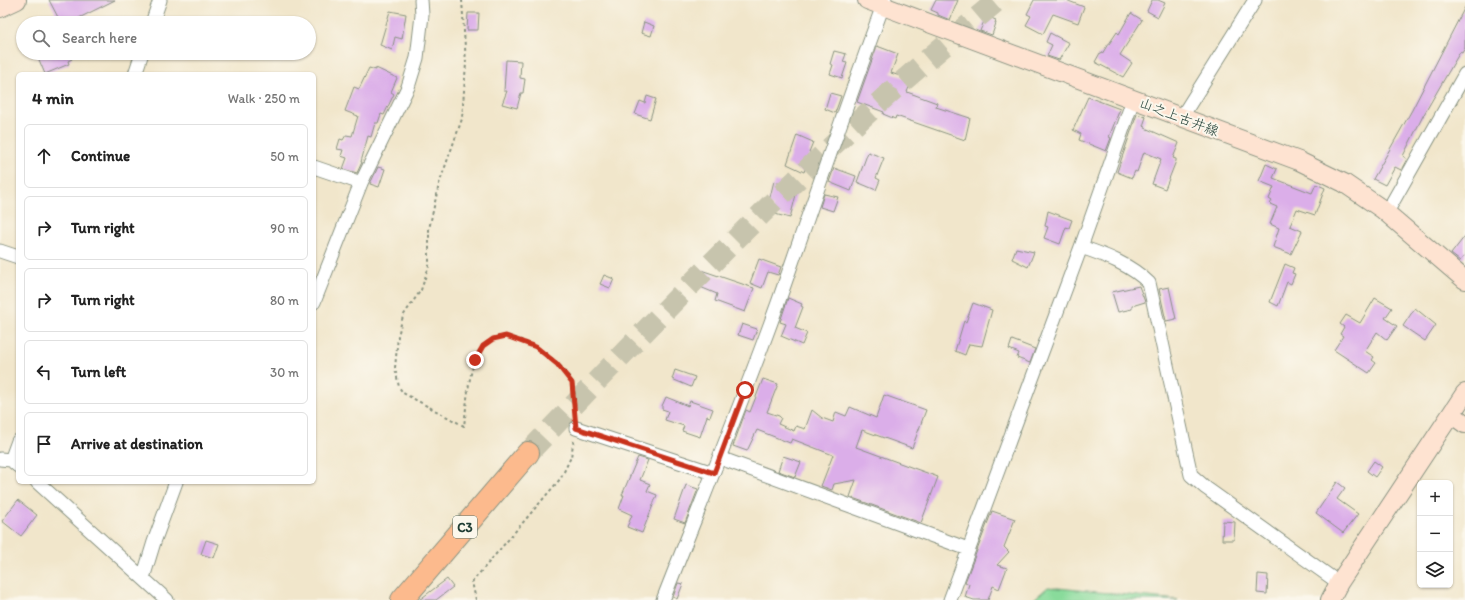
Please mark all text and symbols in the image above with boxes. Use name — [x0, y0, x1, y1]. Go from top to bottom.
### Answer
search box — [16, 16, 316, 60]
icon: search — [30, 27, 52, 49]
text: Search here — [62, 29, 137, 47]
text: 4 min — [32, 88, 74, 108]
text: Walk · 250 m — [228, 91, 300, 106]
street label: 山之上古井線 — [1137, 94, 1221, 140]
icon: ahead — [33, 145, 55, 167]
text: Continue — [71, 147, 130, 165]
text: 50 m — [270, 149, 299, 164]
icon: right — [33, 217, 55, 239]
text: Turn right — [71, 219, 135, 237]
text: 90 m — [270, 221, 299, 236]
icon: right — [33, 289, 55, 311]
text: Turn right — [71, 291, 135, 309]
text: 80 m — [270, 293, 299, 308]
route end — [466, 351, 484, 369]
icon: left — [33, 361, 55, 383]
text: Turn left — [71, 363, 126, 381]
text: 30 m — [270, 365, 299, 380]
route start — [736, 381, 754, 399]
icon: arrive — [33, 433, 55, 455]
text: Arrive at destination — [71, 435, 203, 453]
map controls — [1417, 480, 1453, 588]
button: + — [1417, 480, 1453, 516]
road number: C3 — [453, 516, 477, 538]
button: − — [1417, 516, 1453, 552]
button: layers — [1417, 552, 1453, 588]

